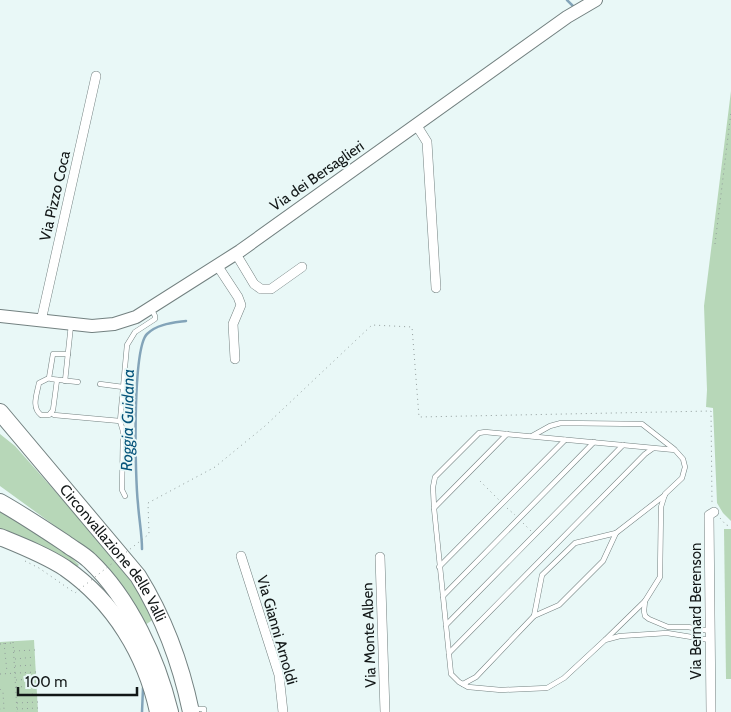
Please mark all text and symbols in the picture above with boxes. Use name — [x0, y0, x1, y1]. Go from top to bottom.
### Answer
street label: Via dei Bersaglieri — [266, 137, 368, 215]
street label: Via Pizzo Coca — [36, 148, 74, 243]
water label: Roggia Guidana — [117, 369, 138, 471]
street label: Circonvallazione delle Valli — [56, 481, 170, 624]
street label: Via Bernard Berenson — [687, 543, 705, 679]
street label: Via Gianni Arnoldi — [253, 573, 301, 687]
street label: Via Monte Alben — [358, 582, 380, 688]
scale bar — [18, 664, 136, 696]
text: 100 m — [25, 673, 67, 691]

